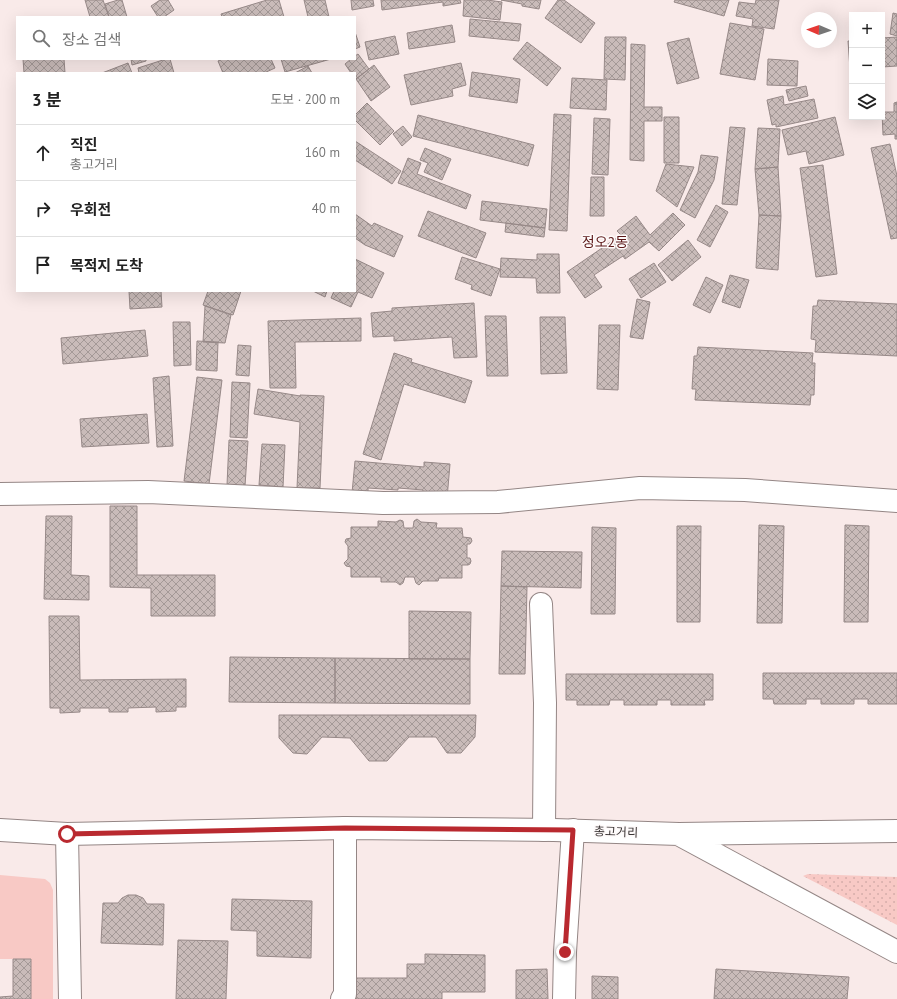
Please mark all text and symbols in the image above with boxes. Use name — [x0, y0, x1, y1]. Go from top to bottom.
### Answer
north arrow — [801, 12, 837, 48]
map controls — [849, 12, 885, 120]
button: + — [849, 12, 885, 48]
search box — [16, 16, 356, 60]
icon: search — [30, 27, 52, 49]
text: 장소 검색 — [62, 30, 121, 49]
button: − — [849, 48, 885, 84]
button: layers — [849, 84, 885, 120]
text: 3 분 — [32, 89, 62, 111]
text: 도보 · 200 m — [270, 91, 340, 108]
text: 직진 — [70, 135, 98, 154]
icon: ahead — [32, 142, 54, 164]
text: 160 m — [305, 144, 340, 161]
text: 총고거리 — [70, 156, 118, 173]
icon: right — [32, 198, 54, 220]
text: 우회전 — [70, 200, 111, 219]
text: 40 m — [312, 200, 340, 217]
district label: 정오2동 — [582, 233, 628, 251]
icon: arrive — [32, 254, 54, 276]
text: 목적지 도착 — [70, 256, 143, 275]
street label: 총고거리 — [594, 823, 638, 840]
route start — [58, 825, 76, 843]
route end — [556, 943, 574, 961]

